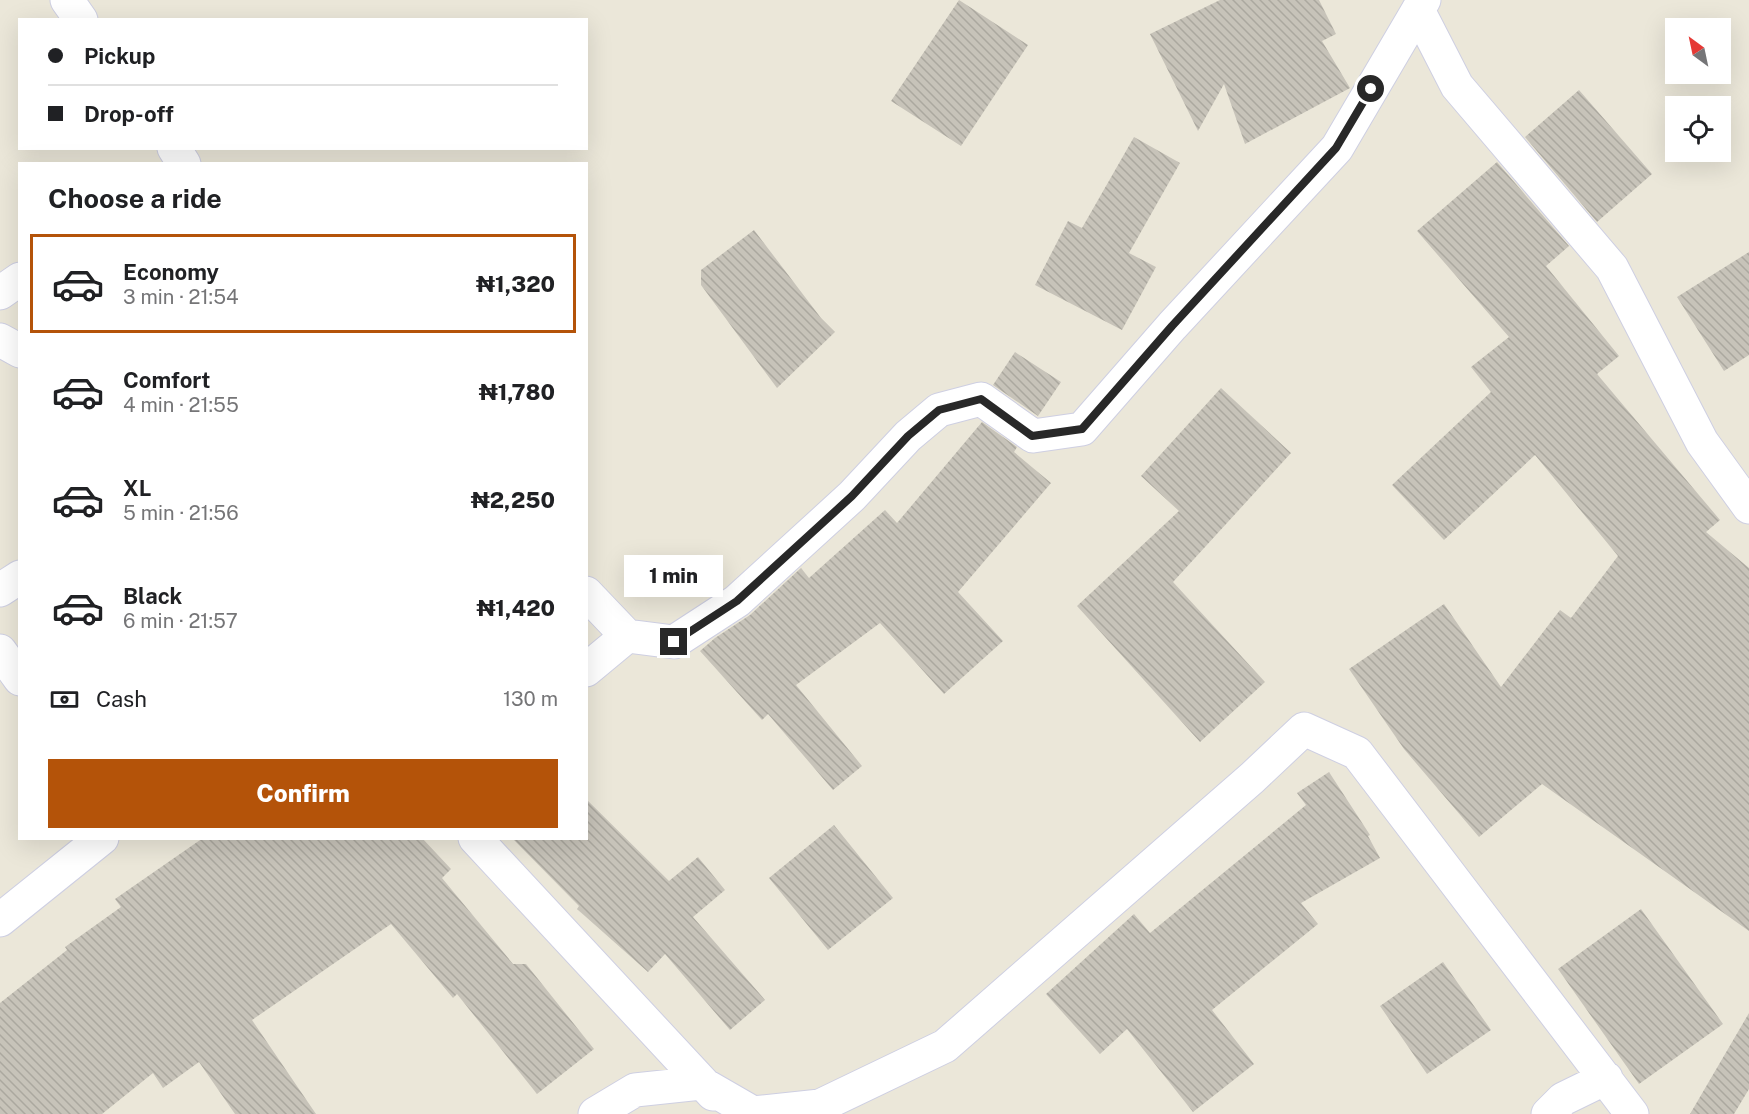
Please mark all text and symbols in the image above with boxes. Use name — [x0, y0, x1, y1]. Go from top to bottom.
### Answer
north arrow — [1665, 18, 1731, 84]
map controls — [1665, 18, 1731, 162]
text: Pickup — [84, 43, 155, 69]
route start — [1357, 75, 1384, 102]
button: locate — [1665, 96, 1731, 162]
text: Drop-off — [84, 101, 174, 127]
text: Choose a ride — [48, 182, 222, 214]
icon: car — [51, 257, 105, 311]
text: Economy — [123, 259, 219, 285]
text: ₦1,320 — [476, 271, 555, 297]
text: 3 min · 21:54 — [123, 285, 239, 309]
icon: car — [51, 365, 105, 419]
text: Comfort — [123, 367, 210, 393]
text: ₦1,780 — [479, 379, 555, 405]
text: 4 min · 21:55 — [123, 393, 239, 417]
icon: car — [51, 473, 105, 527]
text: XL — [123, 475, 151, 501]
text: ₦2,250 — [471, 487, 555, 513]
text: 5 min · 21:56 — [123, 501, 239, 525]
callout: 1 min — [624, 555, 724, 597]
text: 1 min — [649, 564, 698, 588]
icon: car — [51, 581, 105, 635]
text: Black — [123, 583, 182, 609]
text: ₦1,420 — [476, 595, 555, 621]
text: 6 min · 21:57 — [123, 609, 238, 633]
route end — [660, 628, 687, 655]
icon: cash — [48, 683, 81, 716]
text: Cash — [96, 686, 147, 712]
text: 130 m — [503, 687, 558, 711]
button: Confirm — [48, 759, 558, 828]

